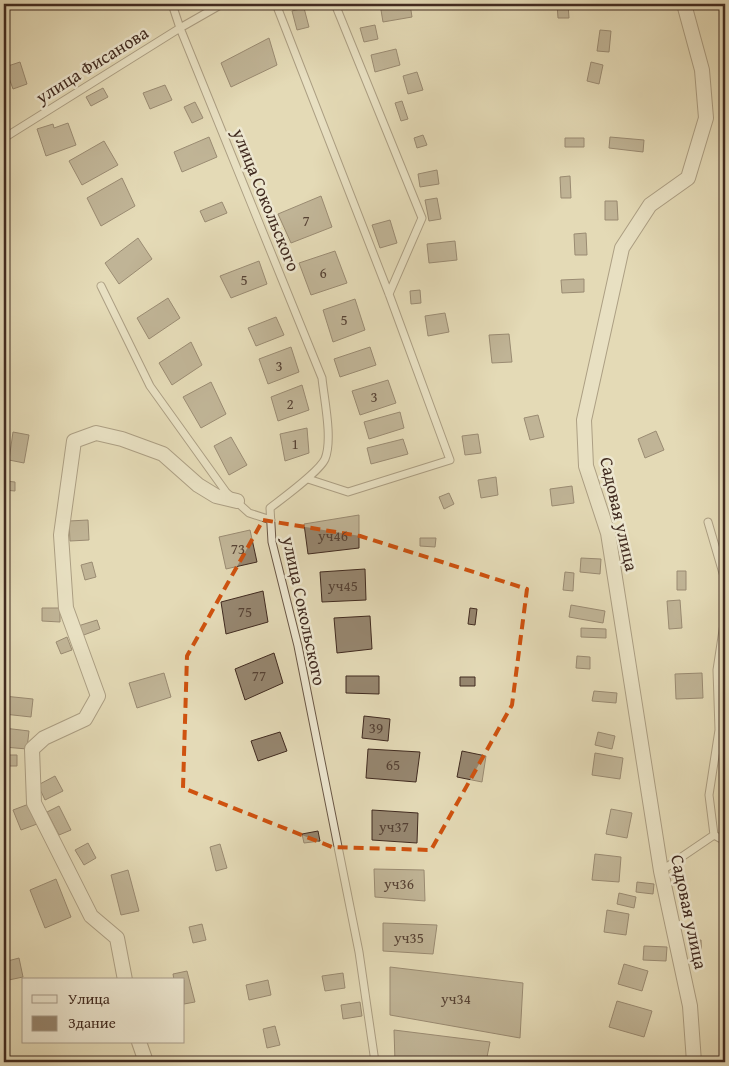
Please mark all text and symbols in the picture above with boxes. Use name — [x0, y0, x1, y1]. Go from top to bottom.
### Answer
street label: улица Фисанова — [29, 19, 154, 111]
street label: улица Сокольского — [225, 123, 307, 275]
house number: 7 — [302, 210, 310, 231]
house number: 6 — [319, 262, 327, 283]
house number: 5 — [240, 269, 248, 290]
house number: 5 — [340, 309, 348, 330]
house number: 3 — [275, 355, 283, 376]
house number: 3 — [370, 386, 378, 407]
house number: 2 — [286, 393, 294, 414]
house number: 1 — [291, 433, 299, 454]
street label: Садовая улица — [593, 454, 646, 574]
house number: уч46 — [317, 525, 348, 546]
street label: улица Сокольского — [275, 533, 333, 688]
house number: 73 — [231, 538, 245, 559]
house number: уч45 — [327, 575, 358, 596]
house number: 75 — [238, 601, 252, 622]
house number: 77 — [252, 665, 266, 686]
house number: 39 — [369, 717, 383, 738]
house number: 65 — [386, 754, 400, 775]
house number: уч37 — [378, 816, 409, 837]
street label: Садовая улица — [664, 852, 715, 972]
house number: уч36 — [383, 873, 414, 894]
house number: уч35 — [393, 927, 424, 948]
legend — [22, 978, 185, 1044]
text: Улица — [68, 988, 111, 1009]
house number: уч34 — [440, 988, 471, 1009]
text: Здание — [68, 1012, 116, 1033]

